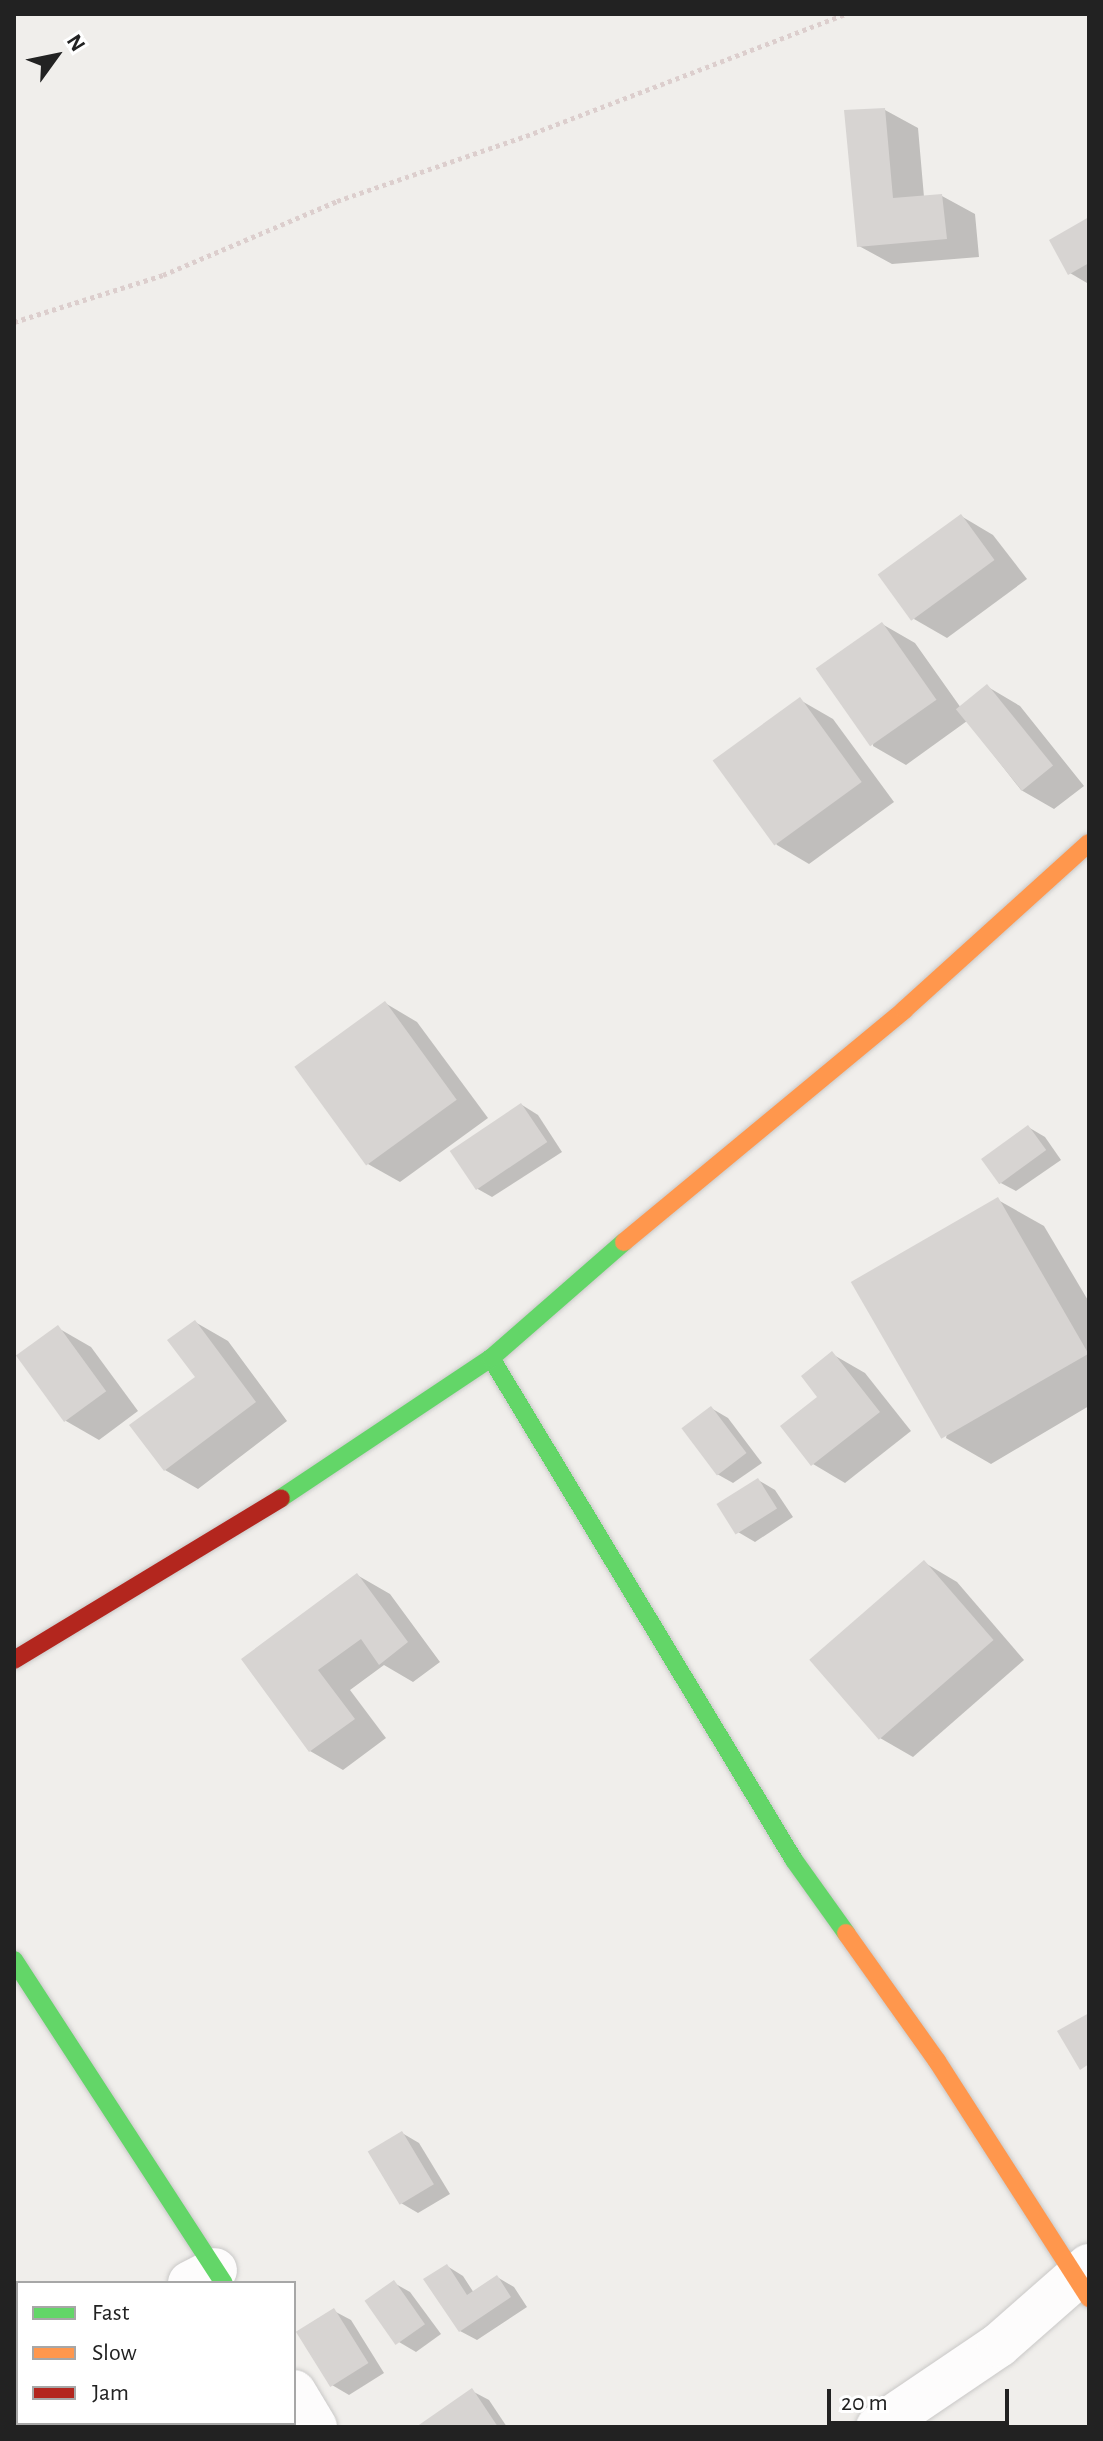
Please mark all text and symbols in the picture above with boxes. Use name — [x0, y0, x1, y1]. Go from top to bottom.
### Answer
north arrow — [16, 16, 96, 96]
text: N — [63, 31, 90, 55]
legend — [16, 2281, 296, 2425]
text: Fast — [92, 2301, 129, 2325]
text: Slow — [92, 2341, 137, 2365]
scale bar — [831, 2373, 1013, 2423]
text: Jam — [92, 2381, 129, 2405]
text: 20 m — [841, 2391, 888, 2415]

